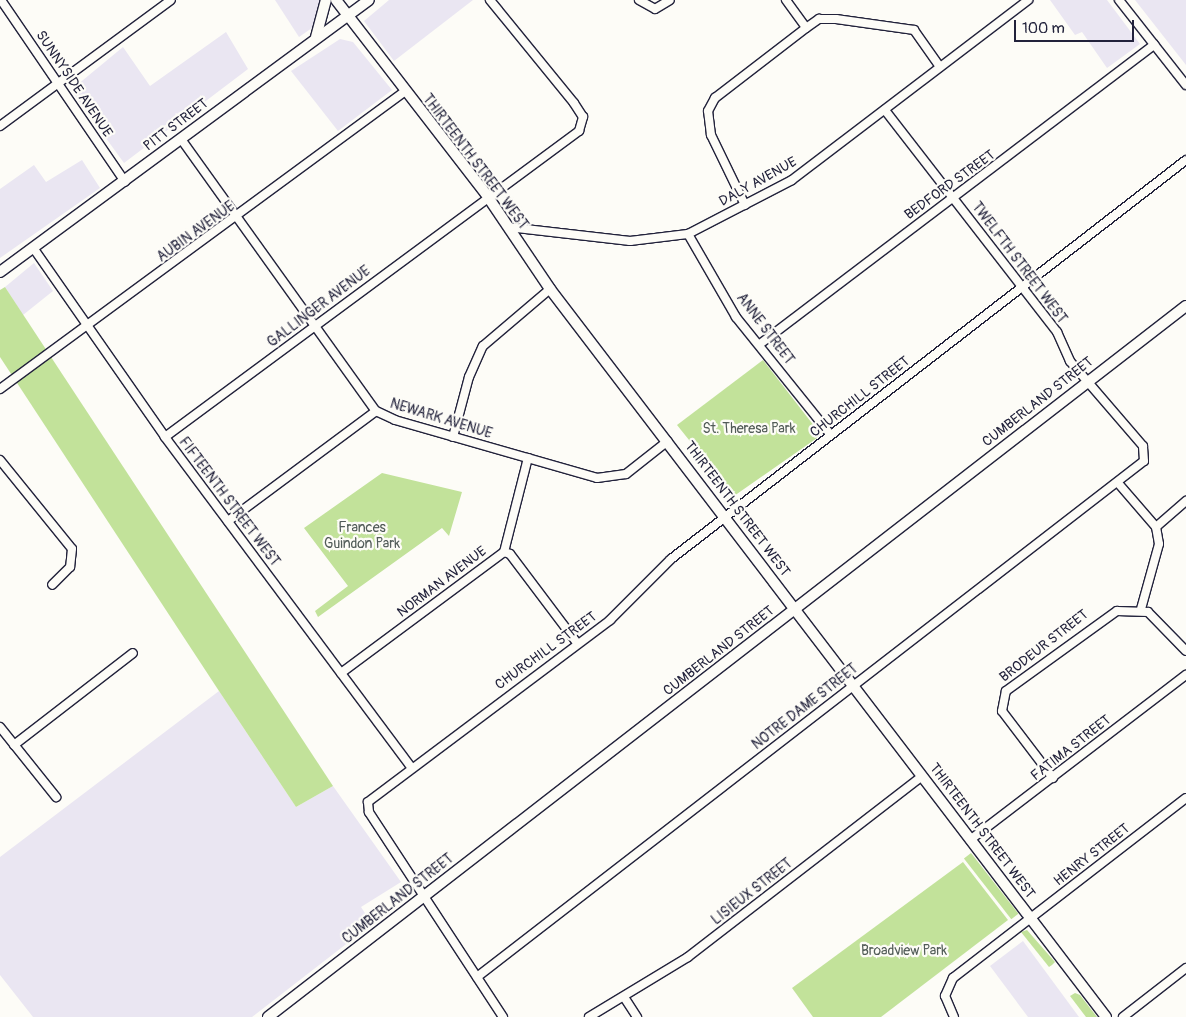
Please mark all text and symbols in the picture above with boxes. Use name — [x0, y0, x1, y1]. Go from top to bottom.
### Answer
scale bar — [1016, 10, 1136, 42]
text: 100 m — [1022, 19, 1065, 38]
street label: SUNNYSIDE AVENUE — [32, 28, 116, 140]
street label: THIRTEENTH STREET WEST — [419, 91, 531, 233]
street label: PITT STREET — [140, 95, 212, 155]
street label: BEDFORD STREET — [902, 147, 998, 223]
street label: DALY AVENUE — [716, 154, 800, 210]
street label: AUBIN AVENUE — [154, 198, 238, 266]
street label: TWELFTH STREET WEST — [968, 199, 1070, 327]
street label: GALLINGER AVENUE — [264, 263, 374, 351]
street label: ANNE STREET — [733, 290, 797, 368]
street label: CHURCHILL STREET — [807, 353, 913, 441]
street label: CUMBERLAND STREET — [979, 354, 1097, 450]
street label: NEWARK AVENUE — [388, 396, 494, 442]
park label: St. Theresa Park — [702, 421, 796, 437]
street label: FIFTEENTH STREET WEST — [175, 434, 283, 570]
street label: THIRTEENTH STREET WEST — [681, 438, 793, 580]
park label: Frances Guindon Park — [324, 520, 400, 552]
street label: NORMAN AVENUE — [394, 543, 490, 621]
street label: CUMBERLAND STREET — [660, 603, 778, 699]
street label: BRODEUR STREET — [996, 606, 1092, 686]
street label: CHURCHILL STREET — [492, 608, 600, 694]
street label: NOTRE DAME STREET — [749, 661, 861, 753]
street label: FATIMA STREET — [1028, 712, 1114, 784]
street label: THIRTEENTH STREET WEST — [926, 760, 1038, 902]
street label: HENRY STREET — [1051, 820, 1133, 890]
street label: CUMBERLAND STREET — [339, 851, 457, 947]
street label: LISIEUX STREET — [708, 855, 796, 929]
park label: Broadview Park — [861, 943, 947, 959]

